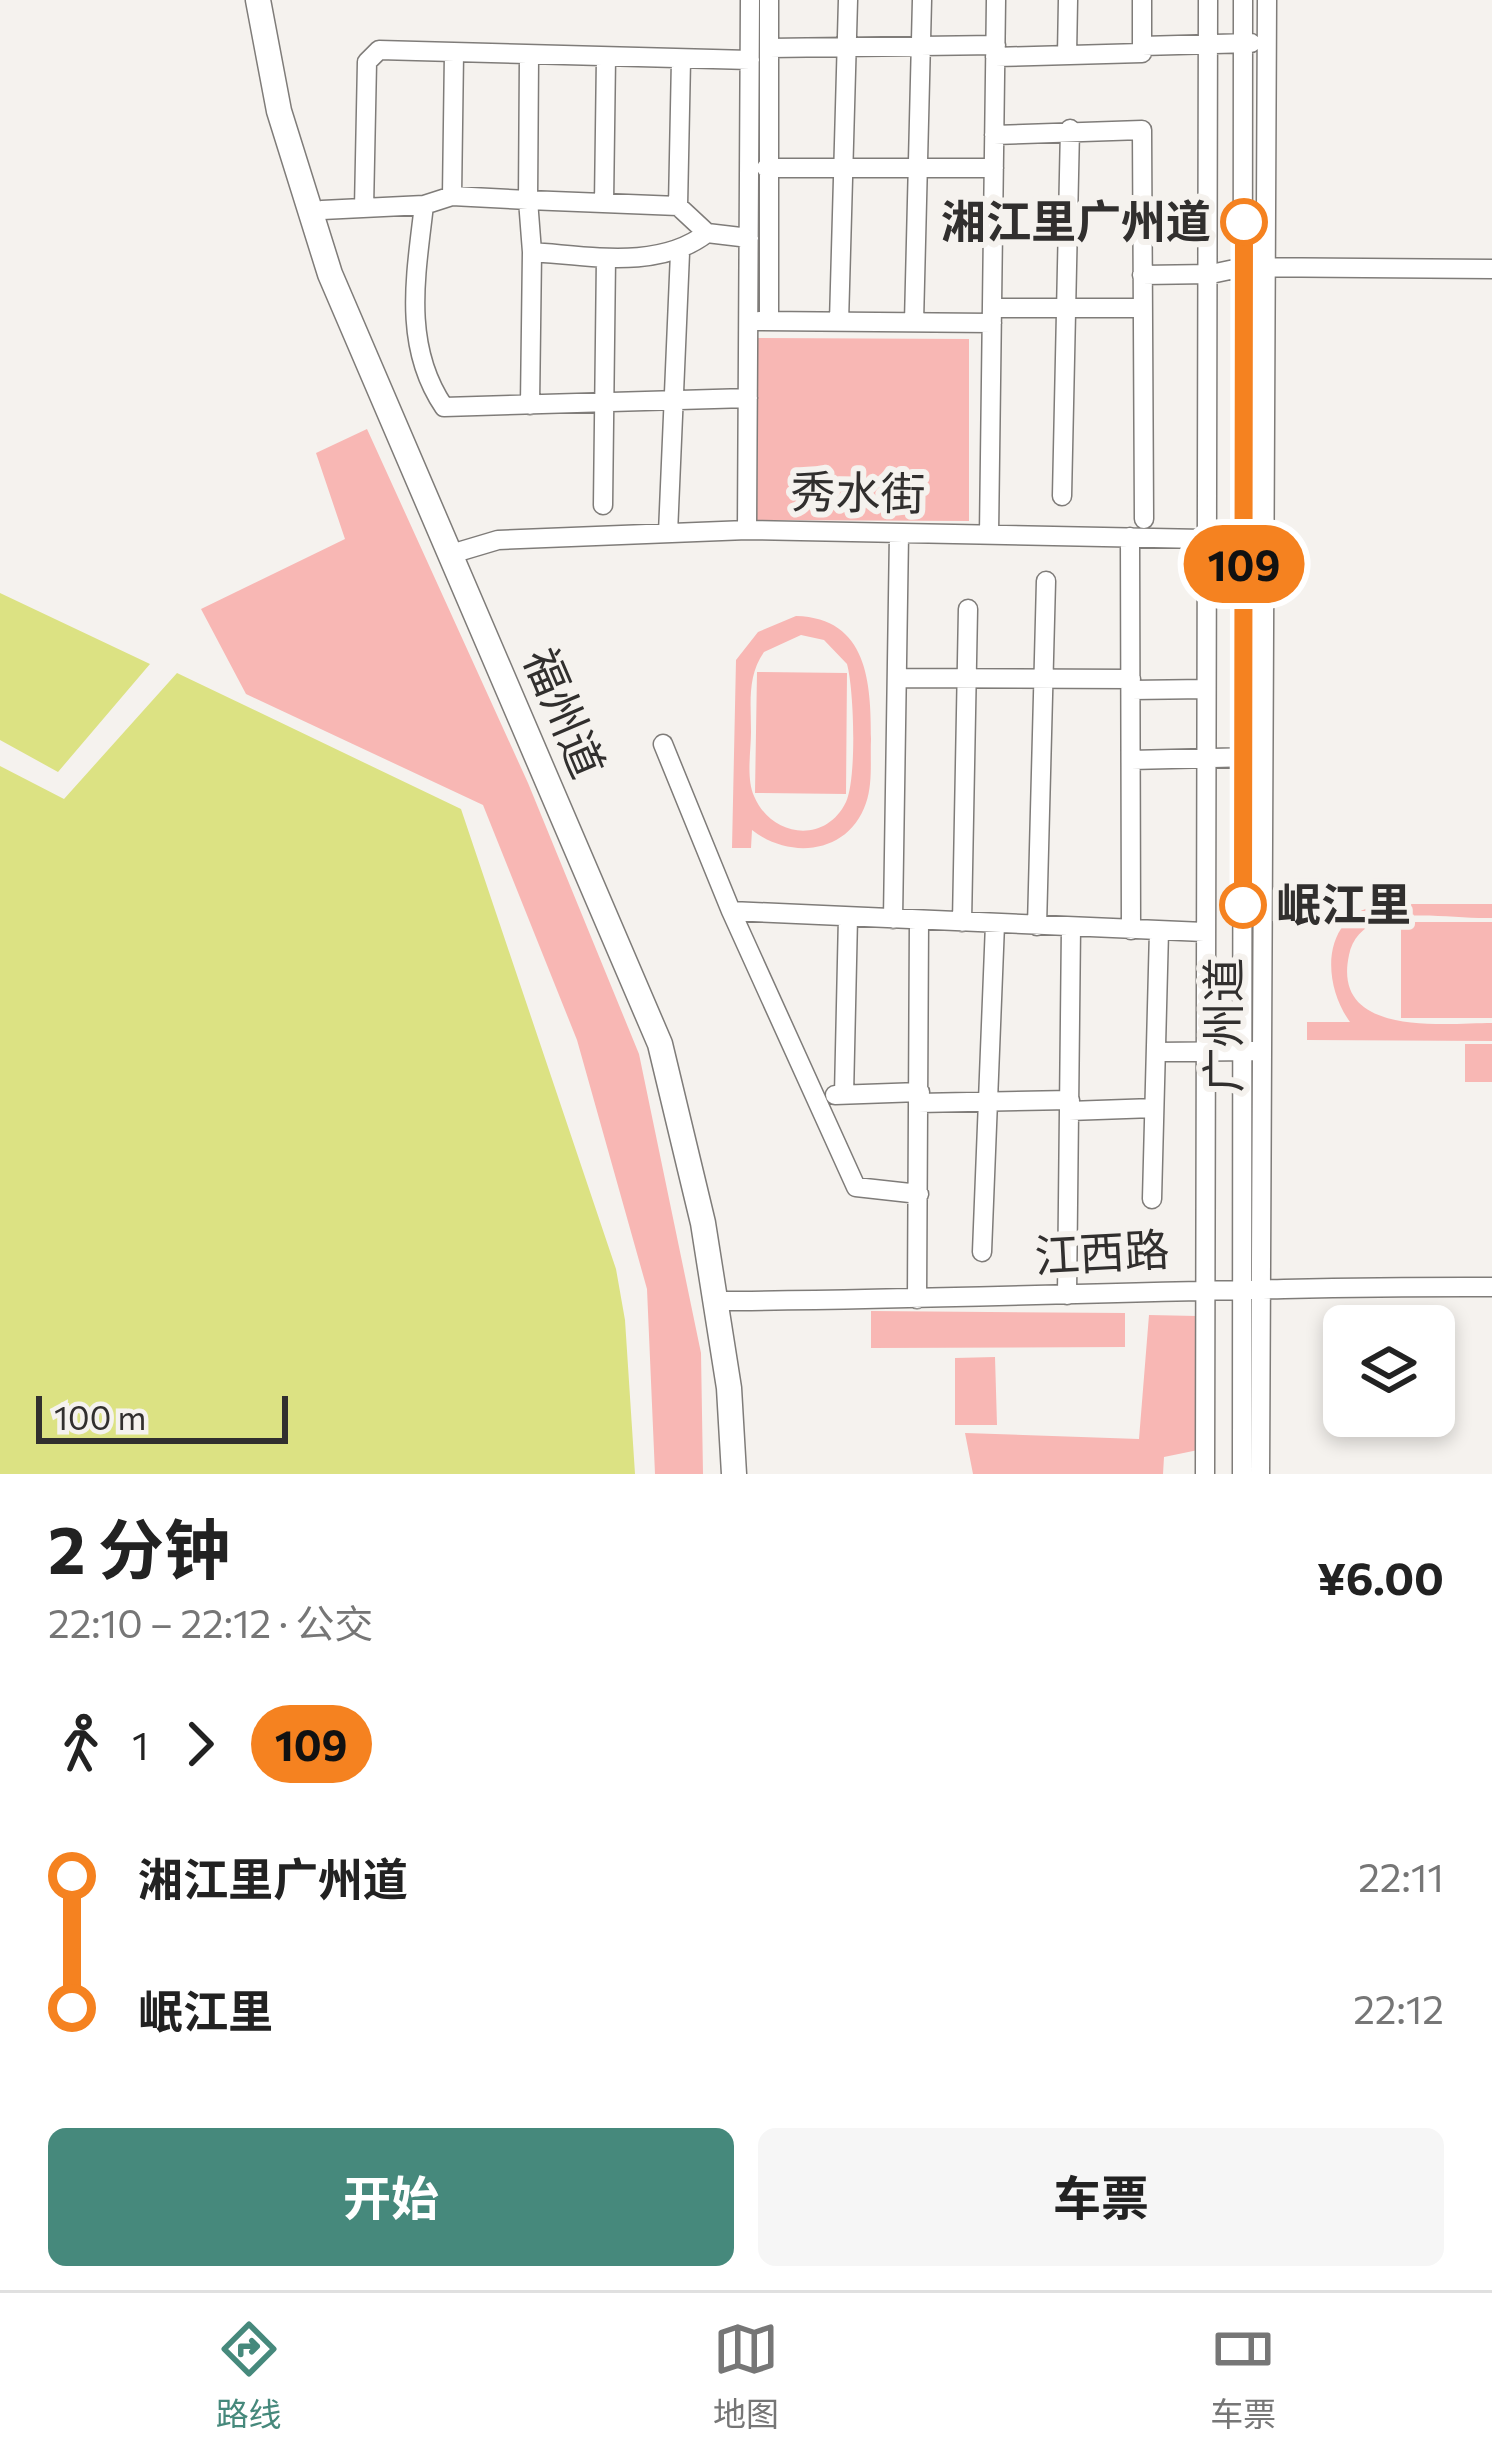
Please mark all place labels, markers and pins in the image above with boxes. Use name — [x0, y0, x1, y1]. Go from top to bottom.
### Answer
place label: 湘江里广州道 — [941, 192, 1211, 247]
marker: 湘江里广州道 — [1222, 200, 1266, 244]
place label: 岷江里 — [1276, 875, 1411, 930]
marker: 岷江里 — [1221, 883, 1265, 927]

